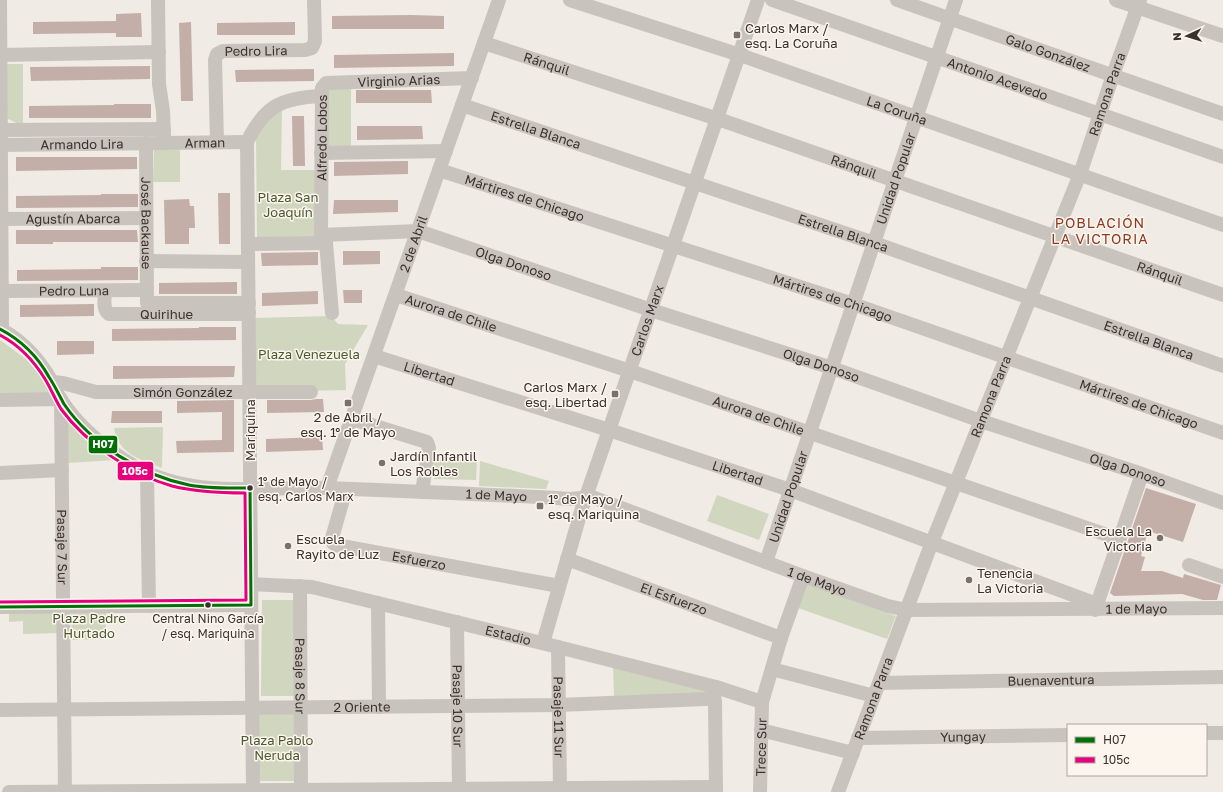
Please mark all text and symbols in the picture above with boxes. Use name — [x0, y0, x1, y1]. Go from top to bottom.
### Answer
north arrow — [1167, 16, 1207, 56]
place label: Carlos Marx / esq. La Coruña — [745, 20, 838, 51]
marker: Carlos Marx / esq. La Coruña — [732, 30, 742, 40]
street label: Galo González — [1003, 31, 1093, 75]
text: N — [1170, 32, 1183, 41]
street label: Pedro Lira — [224, 42, 288, 59]
street label: Ránquil — [522, 48, 572, 78]
street label: Ramona Parra — [1085, 50, 1128, 138]
street label: Antonio Acevedo — [945, 54, 1050, 104]
street label: Virginio Arias — [357, 71, 441, 90]
street label: La Coruña — [864, 92, 929, 128]
street label: Alfredo Lobos — [313, 94, 330, 181]
street label: Estrella Blanca — [489, 107, 583, 152]
street label: Unidad Popular — [873, 130, 919, 226]
street label: Arman — [185, 134, 225, 151]
street label: Armando Lira — [40, 136, 124, 153]
street label: Ránquil — [829, 151, 879, 182]
street label: Mártires de Chicago — [463, 171, 587, 225]
street label: José Backause — [138, 177, 155, 269]
park label: Plaza San Joaquín — [258, 189, 318, 220]
street label: Agustín Abarca — [26, 210, 120, 227]
street label: Estrella Blanca — [796, 210, 890, 255]
street label: 2 de Abril — [396, 213, 430, 274]
district label: POBLACIÓN LA VICTORIA — [1051, 214, 1149, 247]
street label: Olga Donoso — [473, 243, 554, 284]
street label: Ránquil — [1135, 258, 1185, 288]
street label: Mártires de Chicago — [771, 271, 895, 325]
street label: Pedro Luna — [39, 282, 109, 299]
street label: Carlos Marx — [627, 283, 667, 358]
street label: Aurora de Chile — [403, 291, 499, 335]
street label: Quirihue — [140, 306, 193, 322]
street label: Estrella Blanca — [1102, 317, 1196, 363]
street label: Olga Donoso — [781, 345, 862, 385]
park label: Plaza Venezuela — [258, 346, 360, 362]
street label: Ramona Parra — [967, 353, 1014, 440]
street label: Libertad — [402, 358, 457, 389]
street label: Mártires de Chicago — [1078, 376, 1201, 432]
place label: Carlos Marx / esq. Libertad — [523, 379, 607, 410]
street label: Simón González — [133, 384, 233, 400]
marker: Carlos Marx / esq. Libertad — [610, 389, 620, 399]
street label: Aurora de Chile — [711, 392, 806, 438]
marker: 2 de Abril / esq. 1° de Mayo — [343, 398, 353, 408]
street label: Mariquina — [242, 399, 258, 461]
place label: 2 de Abril / esq. 1° de Mayo — [300, 409, 396, 440]
line badge: H07 — [88, 435, 118, 454]
text: H07 — [92, 437, 114, 450]
place label: Jardín Infantil Los Robles — [390, 448, 477, 479]
street label: Unidad Popular — [765, 448, 811, 545]
street label: Olga Donoso — [1088, 449, 1168, 490]
street label: Libertad — [710, 457, 765, 489]
marker: Jardín Infantil Los Robles — [377, 458, 387, 468]
line badge: 105c — [117, 461, 154, 481]
text: 105c — [122, 464, 149, 477]
place label: 1° de Mayo / esq. Carlos Marx — [258, 474, 354, 504]
marker: 1° de Mayo / esq. Carlos Marx — [245, 483, 255, 493]
street label: 1 de Mayo — [465, 486, 528, 505]
place label: 1° de Mayo / esq. Mariquina — [548, 491, 639, 522]
marker: 1° de Mayo / esq. Mariquina — [535, 501, 545, 511]
street label: Pasaje 7 Sur — [54, 509, 71, 585]
place label: Escuela La Victoria — [1085, 523, 1152, 554]
place label: Escuela Rayito de Luz — [296, 531, 380, 562]
marker: Escuela La Victoria — [1155, 533, 1165, 543]
marker: Escuela Rayito de Luz — [283, 541, 293, 551]
street label: Esfuerzo — [391, 547, 447, 573]
street label: 1 de Mayo — [785, 563, 849, 599]
place label: Tenencia La Victoria — [977, 565, 1043, 596]
marker: Tenencia La Victoria — [964, 575, 974, 585]
street label: El Esfuerzo — [638, 579, 710, 618]
marker: Central Nino García / esq. Mariquina — [203, 600, 213, 610]
street label: 1 de Mayo — [1106, 600, 1167, 617]
park label: Plaza Padre Hurtado — [52, 610, 126, 641]
place label: Central Nino García / esq. Mariquina — [152, 611, 264, 641]
street label: Estadio — [484, 622, 533, 648]
street label: Pasaje 8 Sur — [292, 638, 309, 714]
street label: Ramona Parra — [850, 655, 896, 742]
street label: Pasaje 10 Sur — [450, 664, 467, 748]
street label: Buenaventura — [1007, 671, 1095, 689]
street label: Pasaje 11 Sur — [550, 676, 568, 758]
street label: 2 Oriente — [333, 699, 391, 715]
street label: Trece Sur — [752, 718, 770, 776]
legend — [1067, 724, 1207, 776]
street label: Yungay — [940, 728, 987, 745]
park label: Plaza Pablo Neruda — [241, 732, 314, 763]
text: H07 — [1103, 732, 1126, 747]
text: 105c — [1103, 752, 1130, 767]

